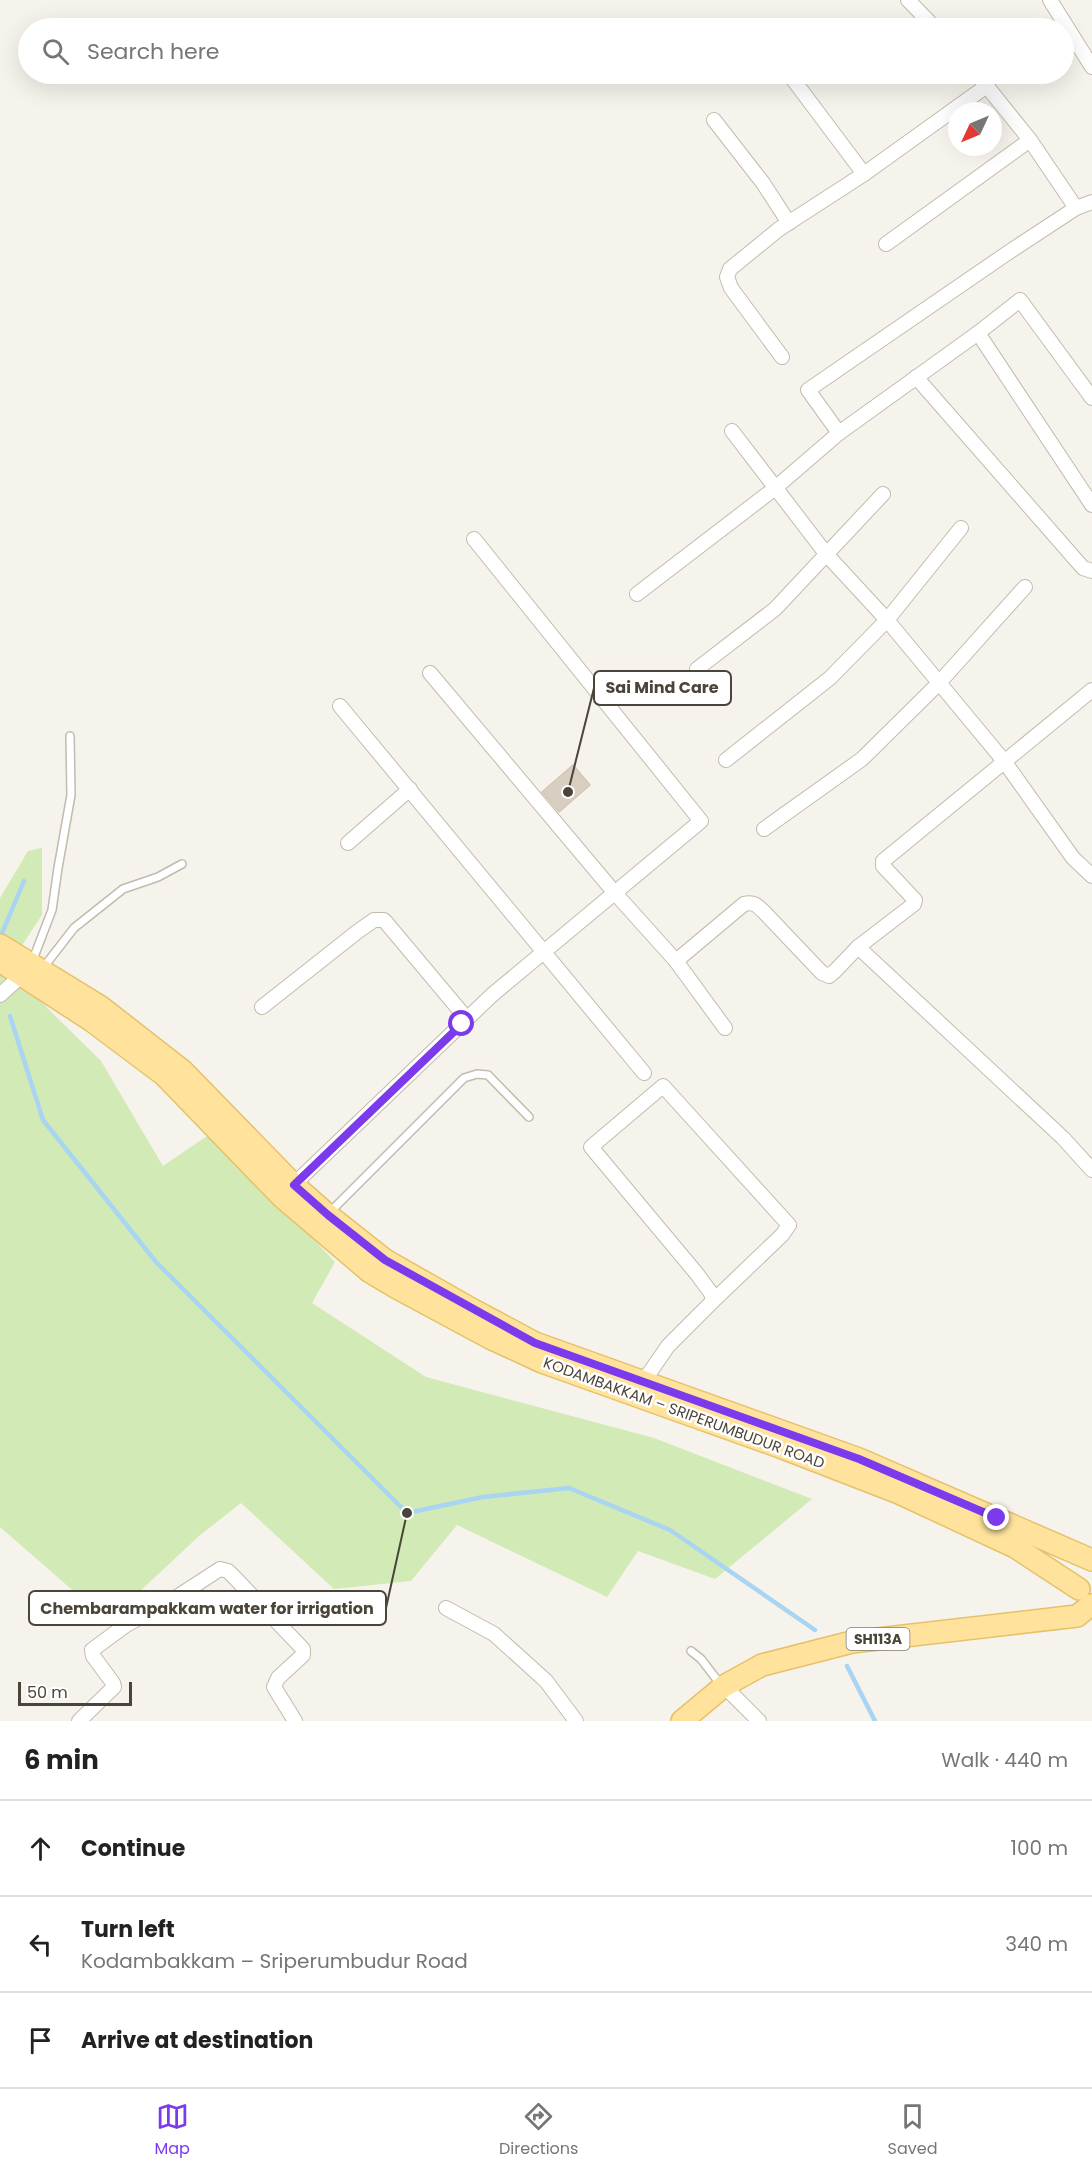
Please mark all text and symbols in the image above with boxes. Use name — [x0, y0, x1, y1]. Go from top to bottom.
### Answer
search box — [18, 18, 1074, 84]
icon: search — [39, 35, 72, 68]
text: Search here — [87, 36, 220, 67]
north arrow — [948, 102, 1002, 156]
callout: Sai Mind Care — [594, 671, 731, 705]
text: Sai Mind Care — [605, 676, 719, 699]
route start — [448, 1010, 474, 1036]
street label: KODAMBAKKAM – SRIPERUMBUDUR ROAD — [541, 1352, 828, 1473]
route end — [983, 1504, 1009, 1530]
callout: Chembarampakkam water for irrigation — [29, 1591, 386, 1625]
text: Chembarampakkam water for irrigation — [40, 1597, 374, 1620]
road number: SH113A — [846, 1628, 910, 1650]
scale bar — [18, 1679, 132, 1706]
text: 50 m — [27, 1681, 68, 1704]
text: 6 min — [24, 1742, 99, 1778]
text: Walk · 440 m — [941, 1746, 1068, 1774]
icon: ahead — [24, 1832, 57, 1865]
text: Continue — [81, 1833, 185, 1864]
text: 100 m — [1011, 1834, 1068, 1862]
text: Turn left — [81, 1914, 175, 1945]
icon: left — [24, 1928, 57, 1961]
text: 340 m — [1005, 1930, 1068, 1958]
text: Kodambakkam – Sriperumbudur Road — [81, 1947, 468, 1975]
icon: arrive — [24, 2024, 57, 2057]
text: Arrive at destination — [81, 2025, 313, 2056]
tab: Map — [155, 2100, 190, 2161]
tab: Directions — [499, 2100, 578, 2161]
tab: Saved — [888, 2100, 937, 2161]

